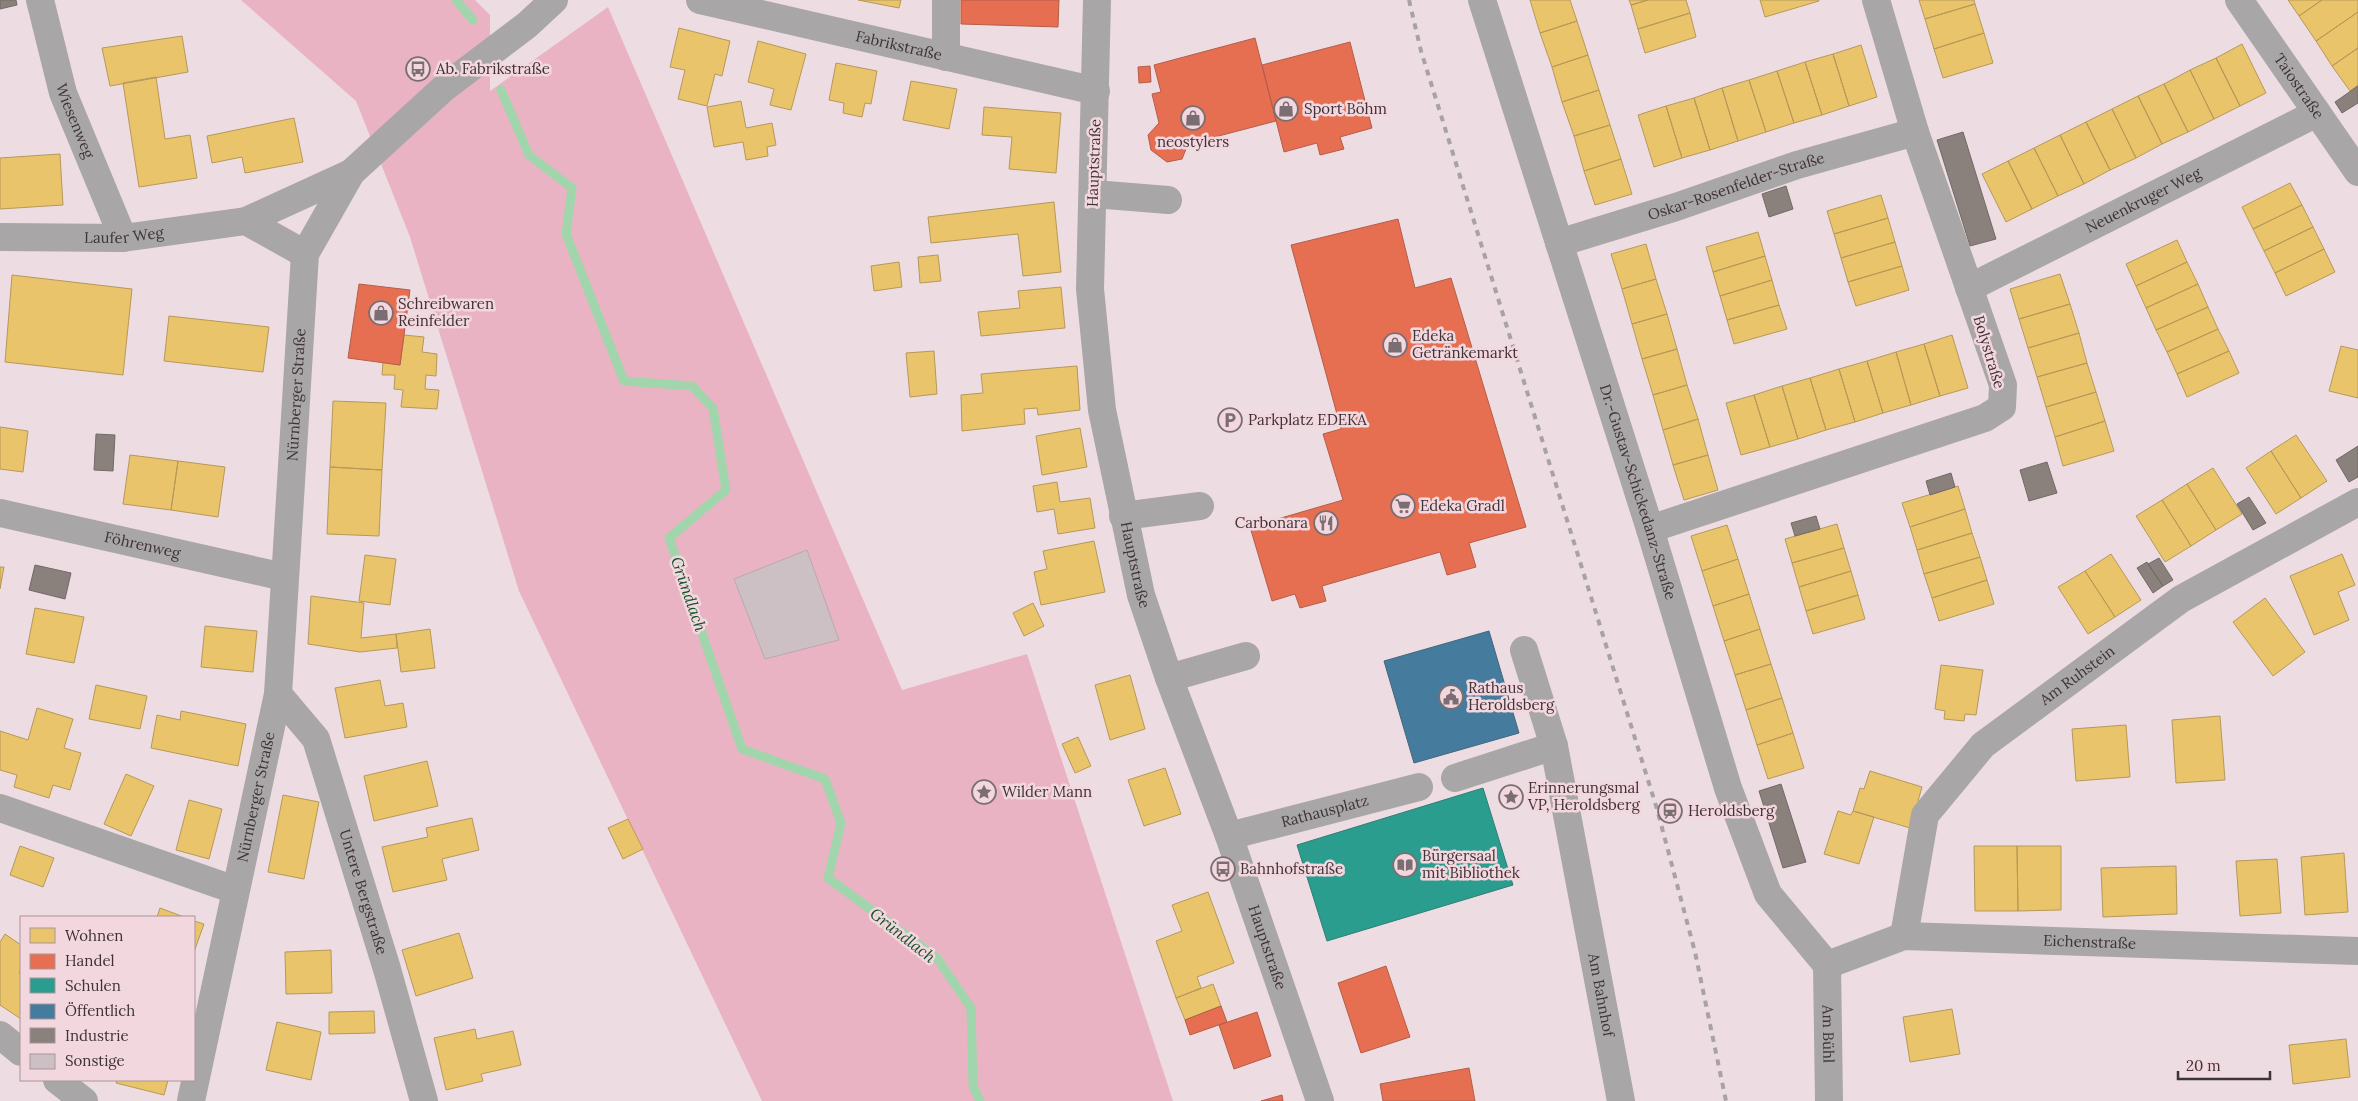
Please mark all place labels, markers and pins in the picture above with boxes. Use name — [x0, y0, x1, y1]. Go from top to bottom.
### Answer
bus stop icon: Ab. Fabrikstraße — [405, 56, 431, 82]
place label: Ab. Fabrikstraße — [435, 59, 550, 78]
shop icon: Sport Böhm — [1273, 96, 1299, 122]
place label: Sport Böhm — [1304, 99, 1387, 118]
shop icon: neostylers — [1180, 105, 1206, 131]
place label: neostylers — [1157, 132, 1229, 151]
place label: Schreibwaren Reinfelder — [398, 294, 494, 330]
shop icon: Schreibwaren Reinfelder — [368, 300, 394, 326]
place label: Edeka Getränkemarkt — [1412, 326, 1518, 362]
shop icon: Edeka Getränkemarkt — [1382, 332, 1408, 358]
parking icon: Parkplatz EDEKA — [1217, 407, 1243, 433]
place label: Parkplatz EDEKA — [1248, 410, 1367, 429]
supermarket icon: Edeka Gradl — [1390, 493, 1416, 519]
place label: Edeka Gradl — [1420, 496, 1505, 515]
restaurant icon: Carbonara — [1313, 510, 1339, 536]
place label: Carbonara — [1235, 513, 1308, 532]
place label: Rathaus Heroldsberg — [1468, 678, 1555, 714]
public building icon: Rathaus Heroldsberg — [1438, 684, 1464, 710]
place label: Erinnerungsmal VP, Heroldsberg — [1527, 778, 1640, 814]
place icon: Wilder Mann — [971, 779, 997, 805]
place label: Wilder Mann — [1002, 782, 1092, 801]
place icon: Erinnerungsmal VP, Heroldsberg — [1498, 784, 1524, 810]
station icon: Heroldsberg — [1657, 798, 1683, 824]
place label: Heroldsberg — [1688, 801, 1775, 820]
place label: Bürgersaal mit Bibliothek — [1422, 846, 1520, 882]
library icon: Bürgersaal mit Bibliothek — [1392, 852, 1418, 878]
bus stop icon: Bahnhofstraße — [1210, 856, 1236, 882]
place label: Bahnhofstraße — [1240, 859, 1343, 878]

